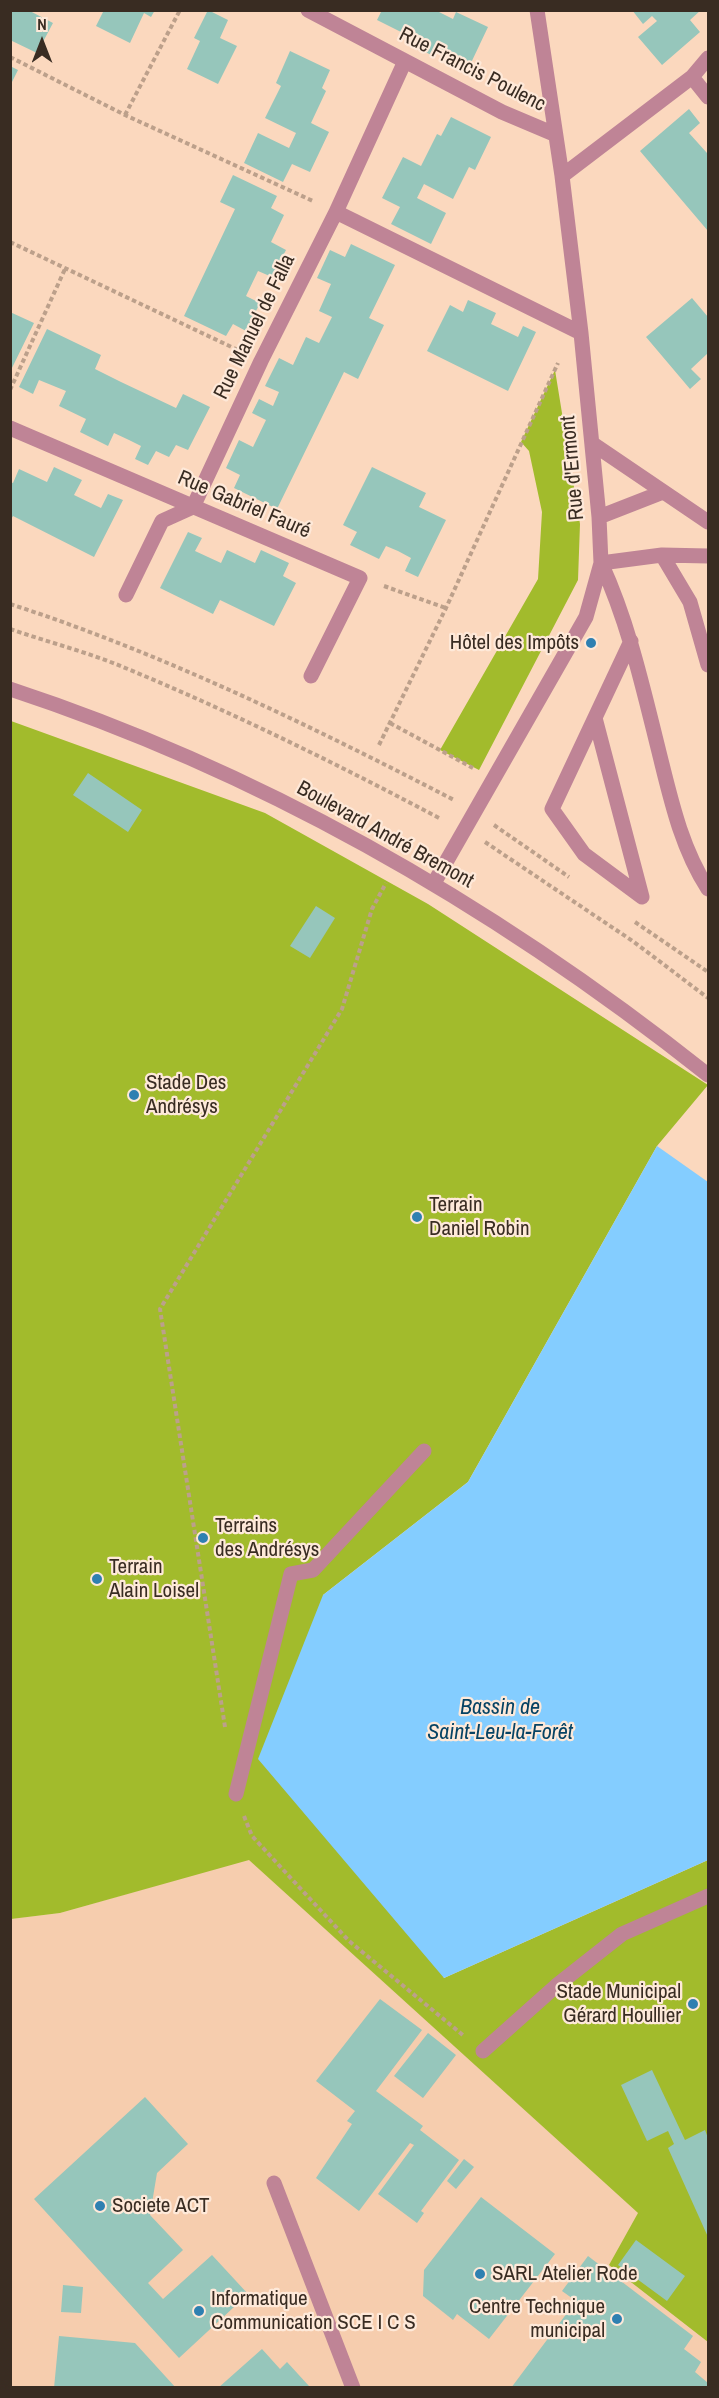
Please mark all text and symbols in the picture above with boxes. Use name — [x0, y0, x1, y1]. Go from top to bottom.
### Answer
north arrow — [12, 12, 72, 72]
text: N — [37, 13, 47, 35]
street label: Rue Francis Poulenc — [395, 22, 549, 118]
street label: Rue Manuel de Falla — [209, 250, 301, 404]
street label: Rue d'Ermont — [556, 415, 590, 521]
street label: Rue Gabriel Fauré — [174, 466, 314, 544]
place label: Hôtel des Impôts — [450, 630, 579, 656]
marker: Hôtel des Impôts — [584, 636, 598, 650]
street label: Boulevard André Bremont — [292, 776, 478, 894]
place label: Stade Des Andrésys — [146, 1070, 226, 1120]
marker: Stade Des Andrésys — [127, 1088, 141, 1102]
place label: Terrain Daniel Robin — [429, 1192, 530, 1242]
marker: Terrain Daniel Robin — [410, 1210, 424, 1224]
place label: Terrains des Andrésys — [215, 1513, 319, 1563]
marker: Terrains des Andrésys — [196, 1531, 210, 1545]
place label: Terrain Alain Loisel — [109, 1554, 199, 1604]
marker: Terrain Alain Loisel — [90, 1572, 104, 1586]
water label: Bassin de Saint-Leu-la-Forêt — [427, 1695, 573, 1747]
place label: Stade Municipal Gérard Houllier — [557, 1979, 681, 2029]
marker: Stade Municipal Gérard Houllier — [686, 1997, 700, 2011]
place label: Societe ACT — [112, 2193, 210, 2219]
marker: Societe ACT — [93, 2199, 107, 2213]
place label: SARL Atelier Rode — [492, 2261, 637, 2287]
marker: SARL Atelier Rode — [473, 2267, 487, 2281]
place label: Informatique Communication SCE I C S — [211, 2286, 416, 2336]
place label: Centre Technique municipal — [469, 2294, 605, 2344]
marker: Informatique Communication SCE I C S — [192, 2304, 206, 2318]
marker: Centre Technique municipal — [610, 2312, 624, 2326]

